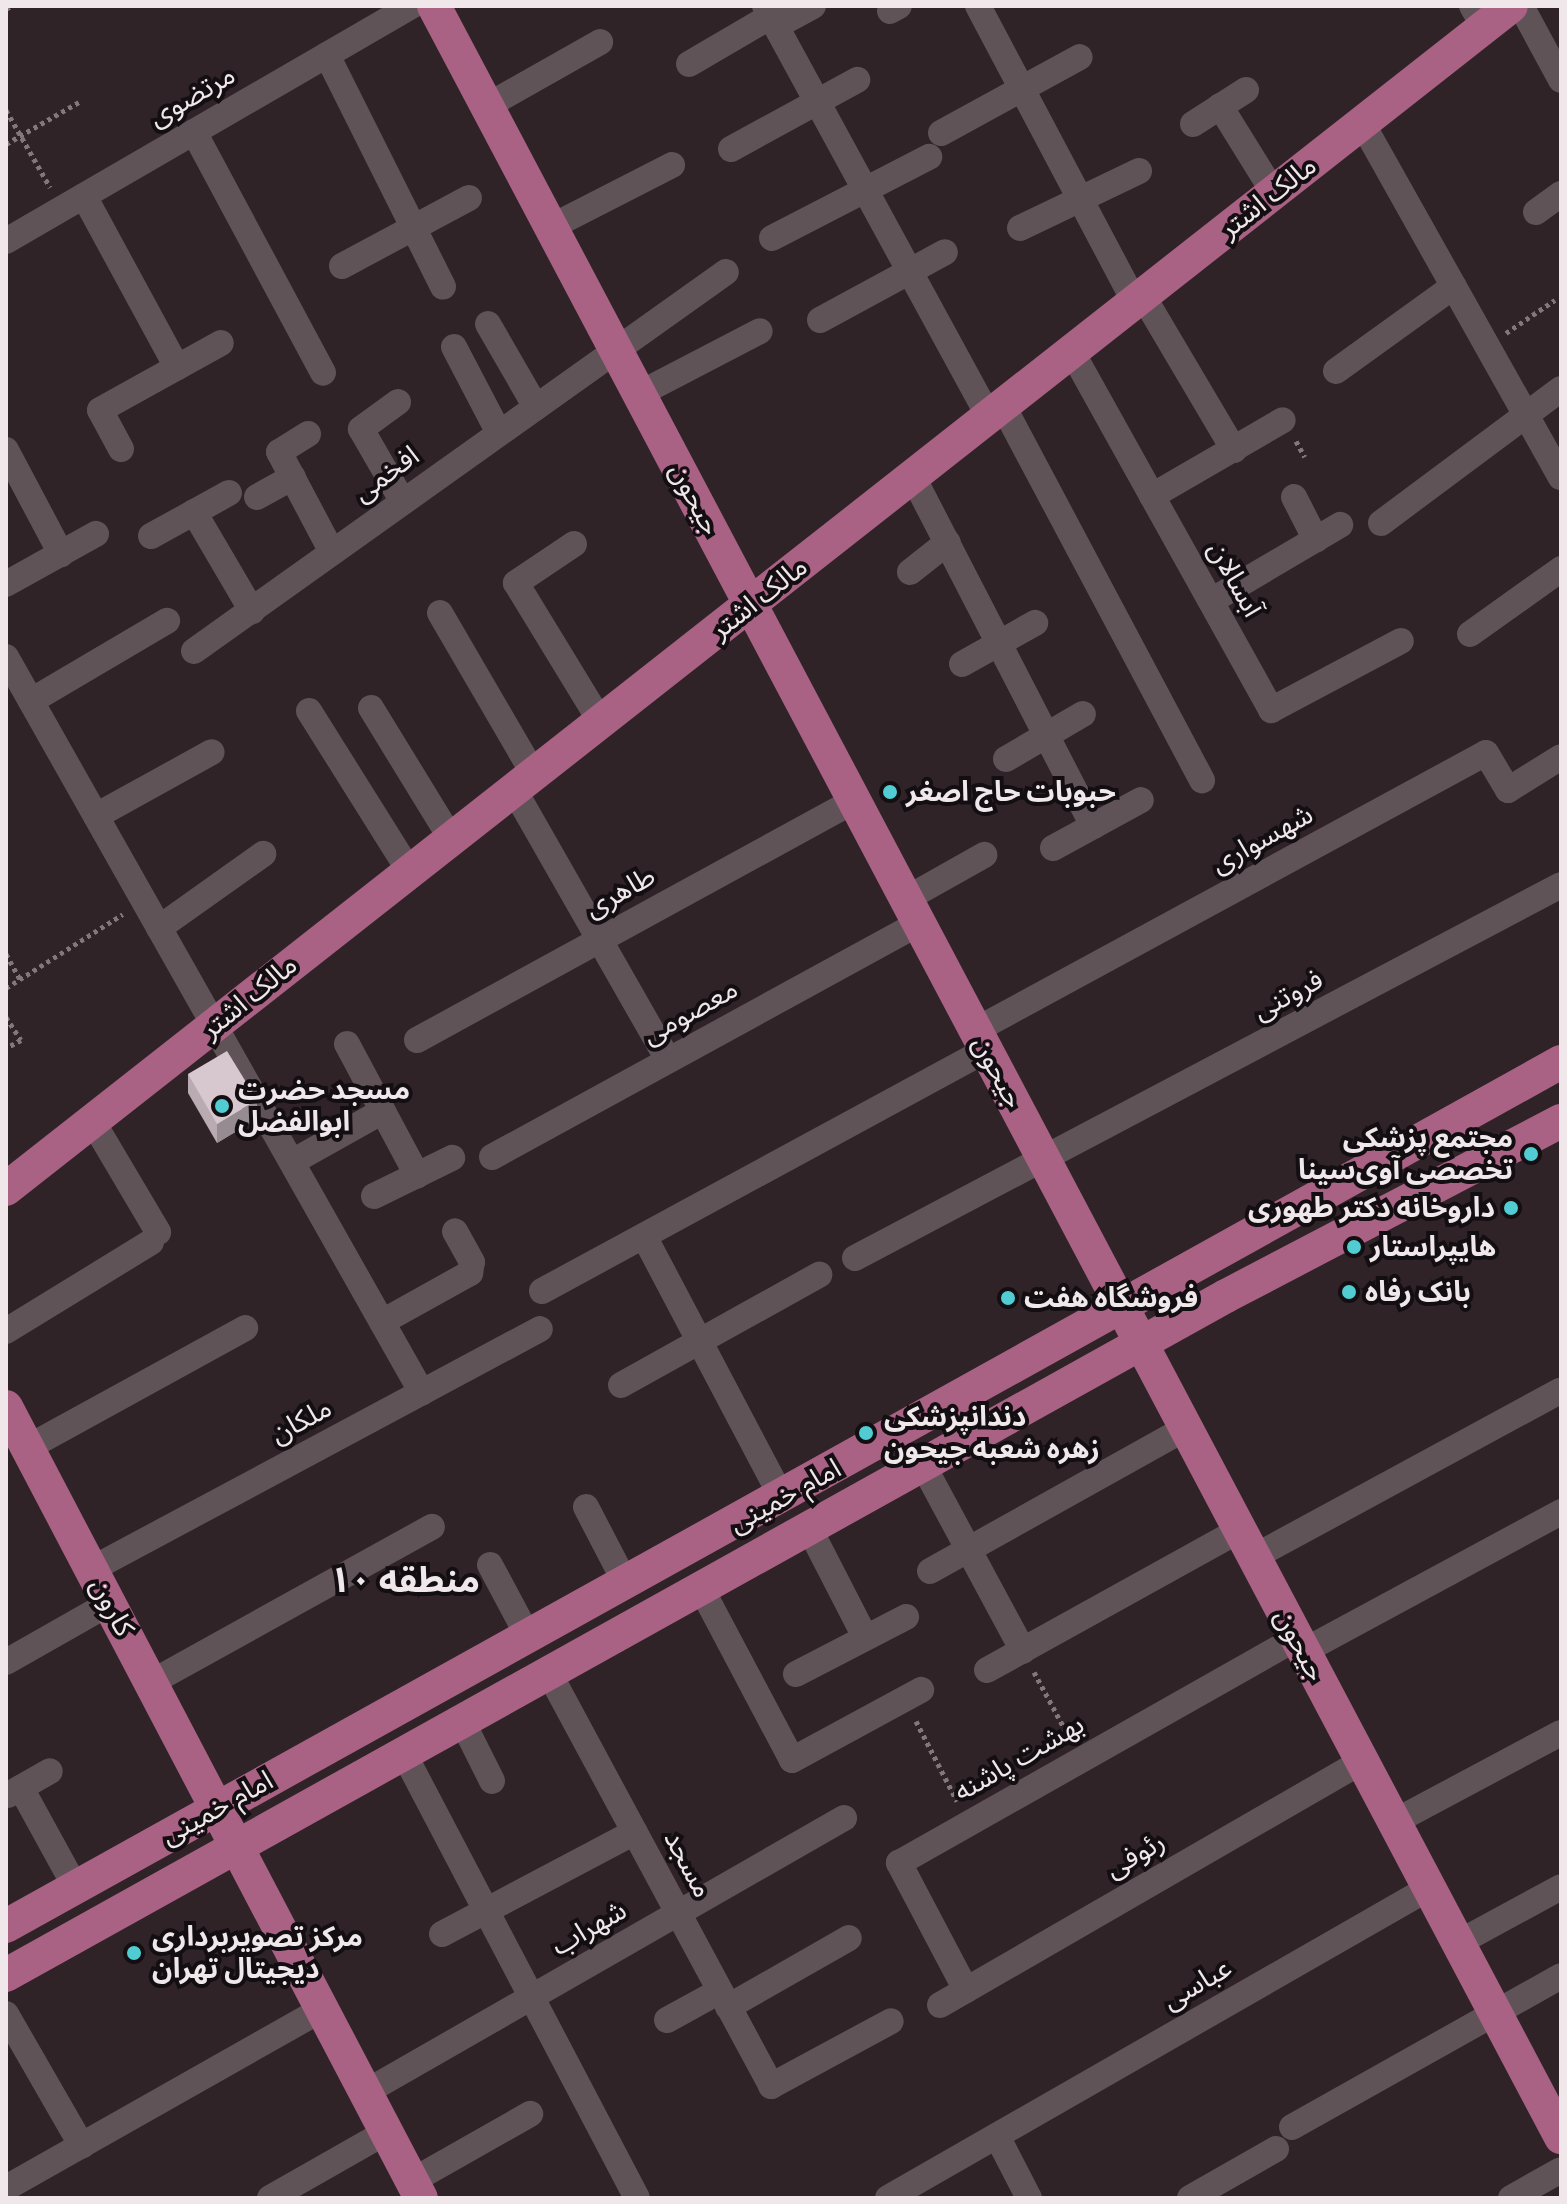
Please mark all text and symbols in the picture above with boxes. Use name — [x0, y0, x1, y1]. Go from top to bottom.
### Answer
street label: مرتضوی — [143, 58, 241, 134]
street label: مالک اشتر — [1213, 149, 1323, 245]
street label: افخمی — [346, 439, 426, 509]
street label: جیحون — [662, 457, 728, 541]
street label: آبسالان — [1201, 535, 1269, 623]
street label: مالک اشتر — [704, 550, 814, 646]
place label: حبوبات حاج اصغر — [906, 775, 1116, 809]
marker: حبوبات حاج اصغر — [881, 783, 899, 801]
street label: شهسواری — [1205, 797, 1319, 881]
street label: طاهری — [579, 859, 661, 925]
street label: مالک اشتر — [194, 948, 304, 1046]
street label: فروتنی — [1247, 963, 1329, 1027]
street label: معصومی — [636, 972, 744, 1052]
street label: جیحون — [965, 1030, 1031, 1114]
place label: مسجد حضرت ابوالفضل — [238, 1073, 410, 1139]
marker: مسجد حضرت ابوالفضل — [213, 1097, 231, 1115]
place label: مجتمع پزشکی تخصصی آوی‌سینا — [1298, 1121, 1513, 1187]
marker: مجتمع پزشکی تخصصی آوی‌سینا — [1520, 1143, 1542, 1165]
place label: داروخانه دکتر طهوری — [1248, 1191, 1495, 1225]
marker: داروخانه دکتر طهوری — [1502, 1199, 1520, 1217]
place label: هایپراستار — [1370, 1230, 1496, 1264]
marker: هایپراستار — [1345, 1238, 1363, 1256]
place label: بانک رفاه — [1365, 1275, 1471, 1309]
place label: فروشگاه هفت — [1024, 1281, 1198, 1315]
marker: بانک رفاه — [1340, 1283, 1358, 1301]
marker: فروشگاه هفت — [999, 1289, 1017, 1307]
street label: ملکان — [265, 1391, 337, 1451]
place label: دندانپزشکی زهره شعبه جیحون — [884, 1400, 1100, 1466]
marker: دندانپزشکی زهره شعبه جیحون — [855, 1422, 877, 1444]
street label: امام خمینی — [723, 1451, 847, 1541]
district label: منطقه ۱۰ — [330, 1559, 480, 1603]
street label: کارون — [83, 1572, 141, 1642]
street label: جیحون — [1267, 1603, 1333, 1687]
street label: بهشت پاشنه — [948, 1707, 1090, 1809]
street label: امام خمینی — [155, 1763, 279, 1853]
street label: مسجد — [656, 1825, 720, 1903]
street label: رئوفی — [1099, 1825, 1171, 1885]
street label: شهراب — [546, 1893, 632, 1963]
place label: مرکز تصویربرداری دیجیتال تهران — [152, 1920, 363, 1986]
marker: مرکز تصویربرداری دیجیتال تهران — [123, 1942, 145, 1964]
street label: عباسی — [1156, 1951, 1238, 2017]

